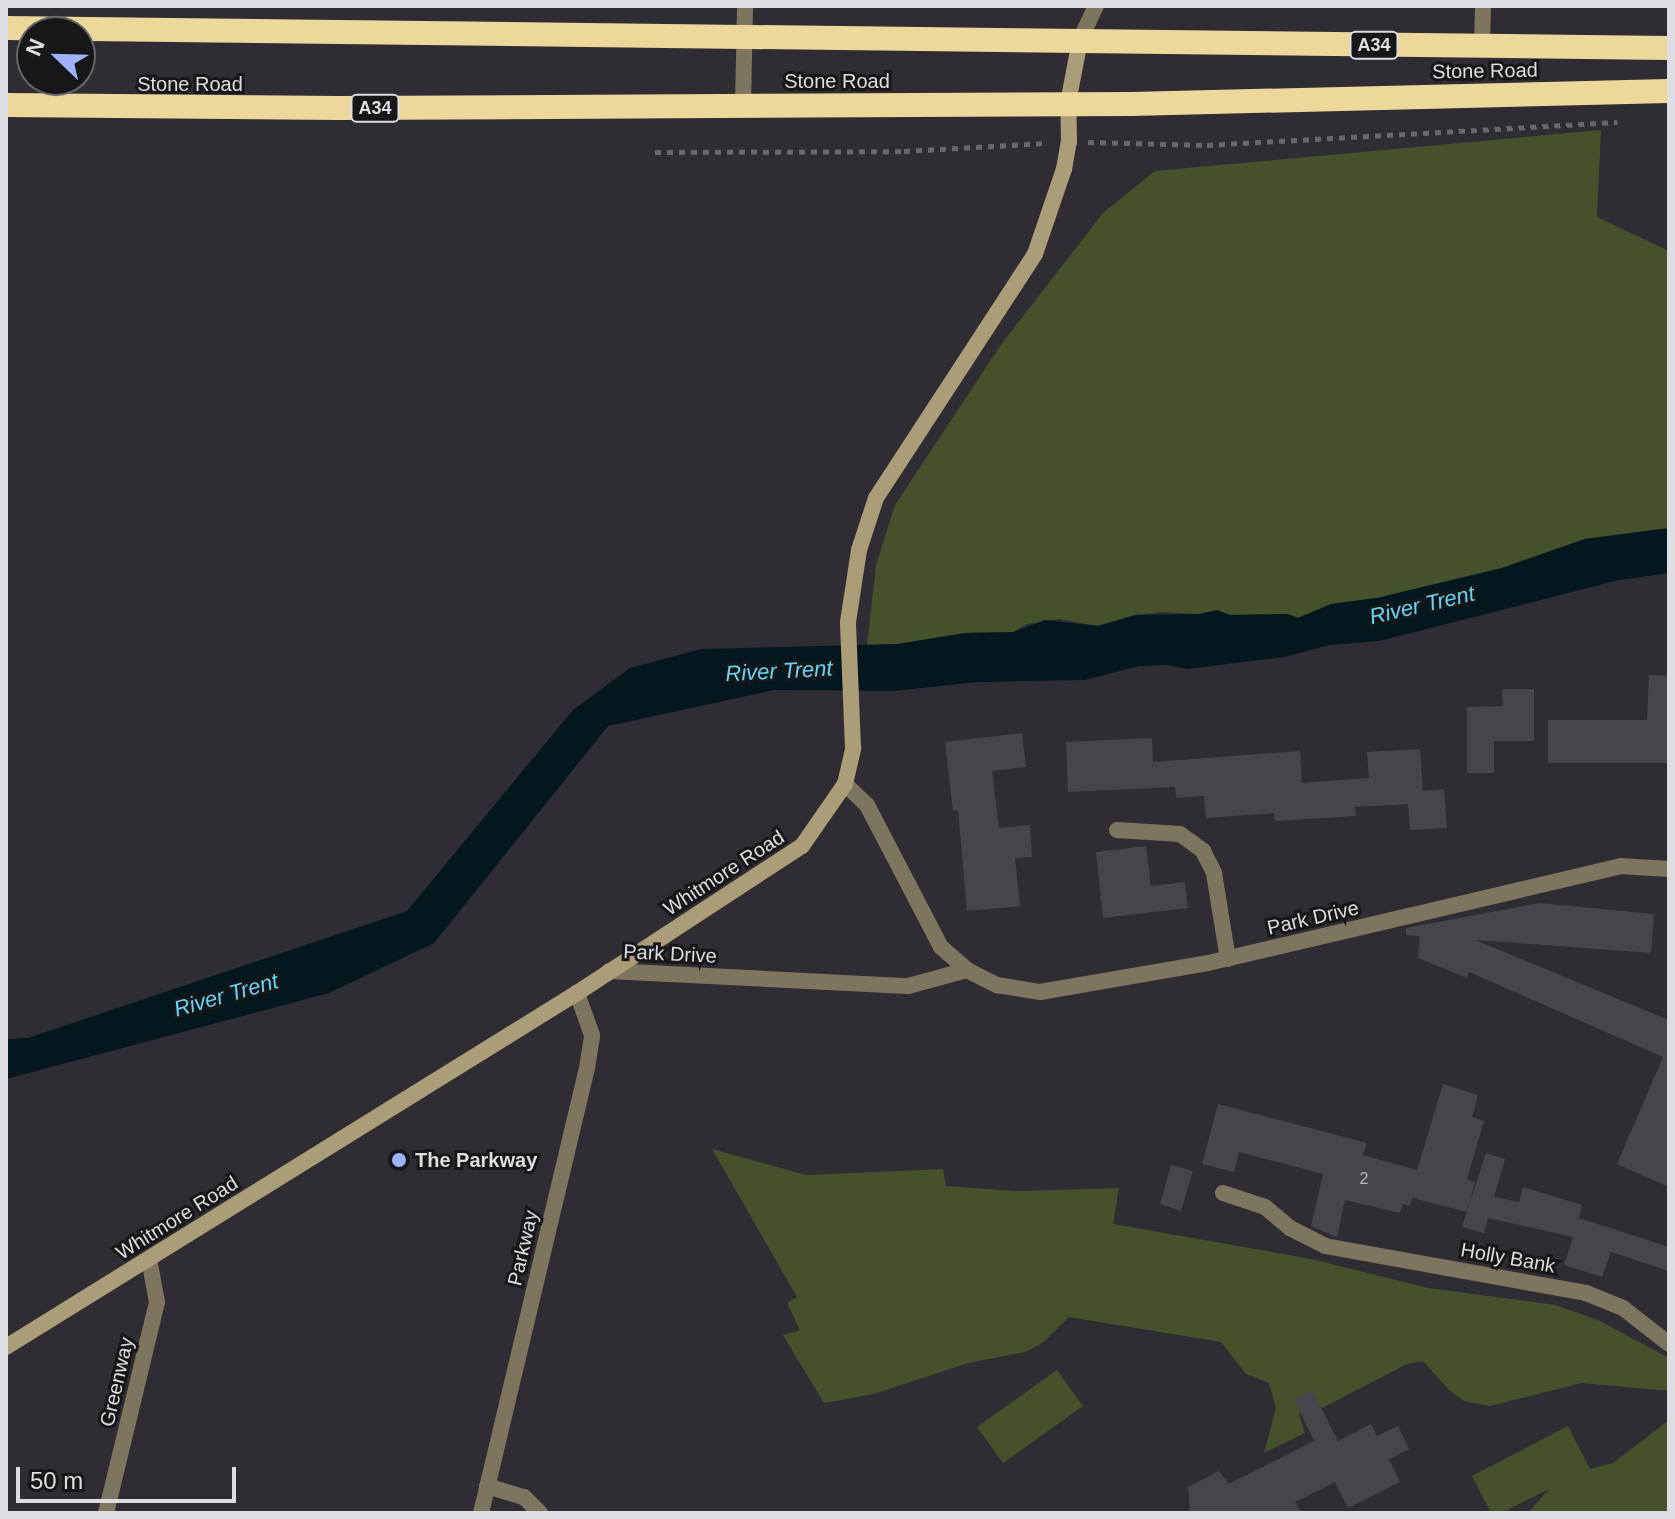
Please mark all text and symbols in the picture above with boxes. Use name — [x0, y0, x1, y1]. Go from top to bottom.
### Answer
north arrow — [16, 16, 96, 96]
road number: A34 — [1348, 31, 1400, 59]
text: N — [21, 35, 50, 59]
street label: Stone Road — [1432, 58, 1538, 84]
street label: Stone Road — [784, 69, 890, 93]
street label: Stone Road — [137, 72, 243, 96]
road number: A34 — [349, 94, 401, 122]
water label: River Trent — [1367, 580, 1477, 630]
water label: River Trent — [725, 655, 833, 687]
street label: Whitmore Road — [659, 825, 789, 921]
street label: Park Drive — [1265, 896, 1361, 940]
street label: Park Drive — [623, 940, 717, 968]
water label: River Trent — [171, 968, 281, 1022]
place label: The Parkway — [415, 1148, 537, 1172]
marker: The Parkway — [390, 1151, 408, 1169]
house number: 2 — [1360, 1169, 1368, 1189]
street label: Whitmore Road — [112, 1171, 242, 1265]
street label: Parkway — [503, 1208, 543, 1288]
street label: Holly Bank — [1459, 1238, 1557, 1278]
street label: Greenway — [95, 1335, 139, 1429]
scale bar — [20, 1451, 240, 1501]
text: 50 m — [30, 1467, 83, 1494]

